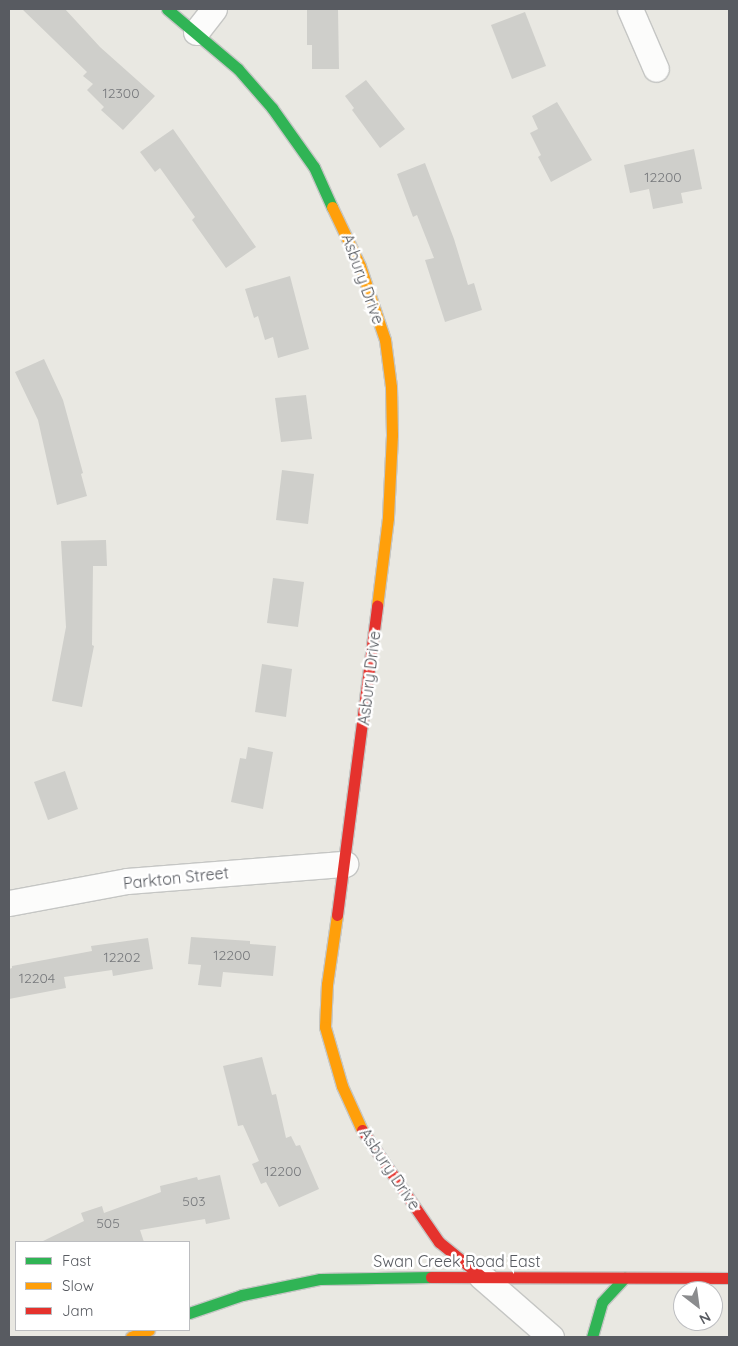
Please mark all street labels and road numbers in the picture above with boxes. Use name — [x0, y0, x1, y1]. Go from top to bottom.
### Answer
street label: Asbury Drive — [338, 231, 388, 327]
street label: Asbury Drive — [354, 630, 384, 726]
street label: Parkton Street — [122, 863, 230, 893]
street label: Asbury Drive — [356, 1124, 424, 1214]
street label: Swan Creek Road East — [373, 1251, 541, 1271]

